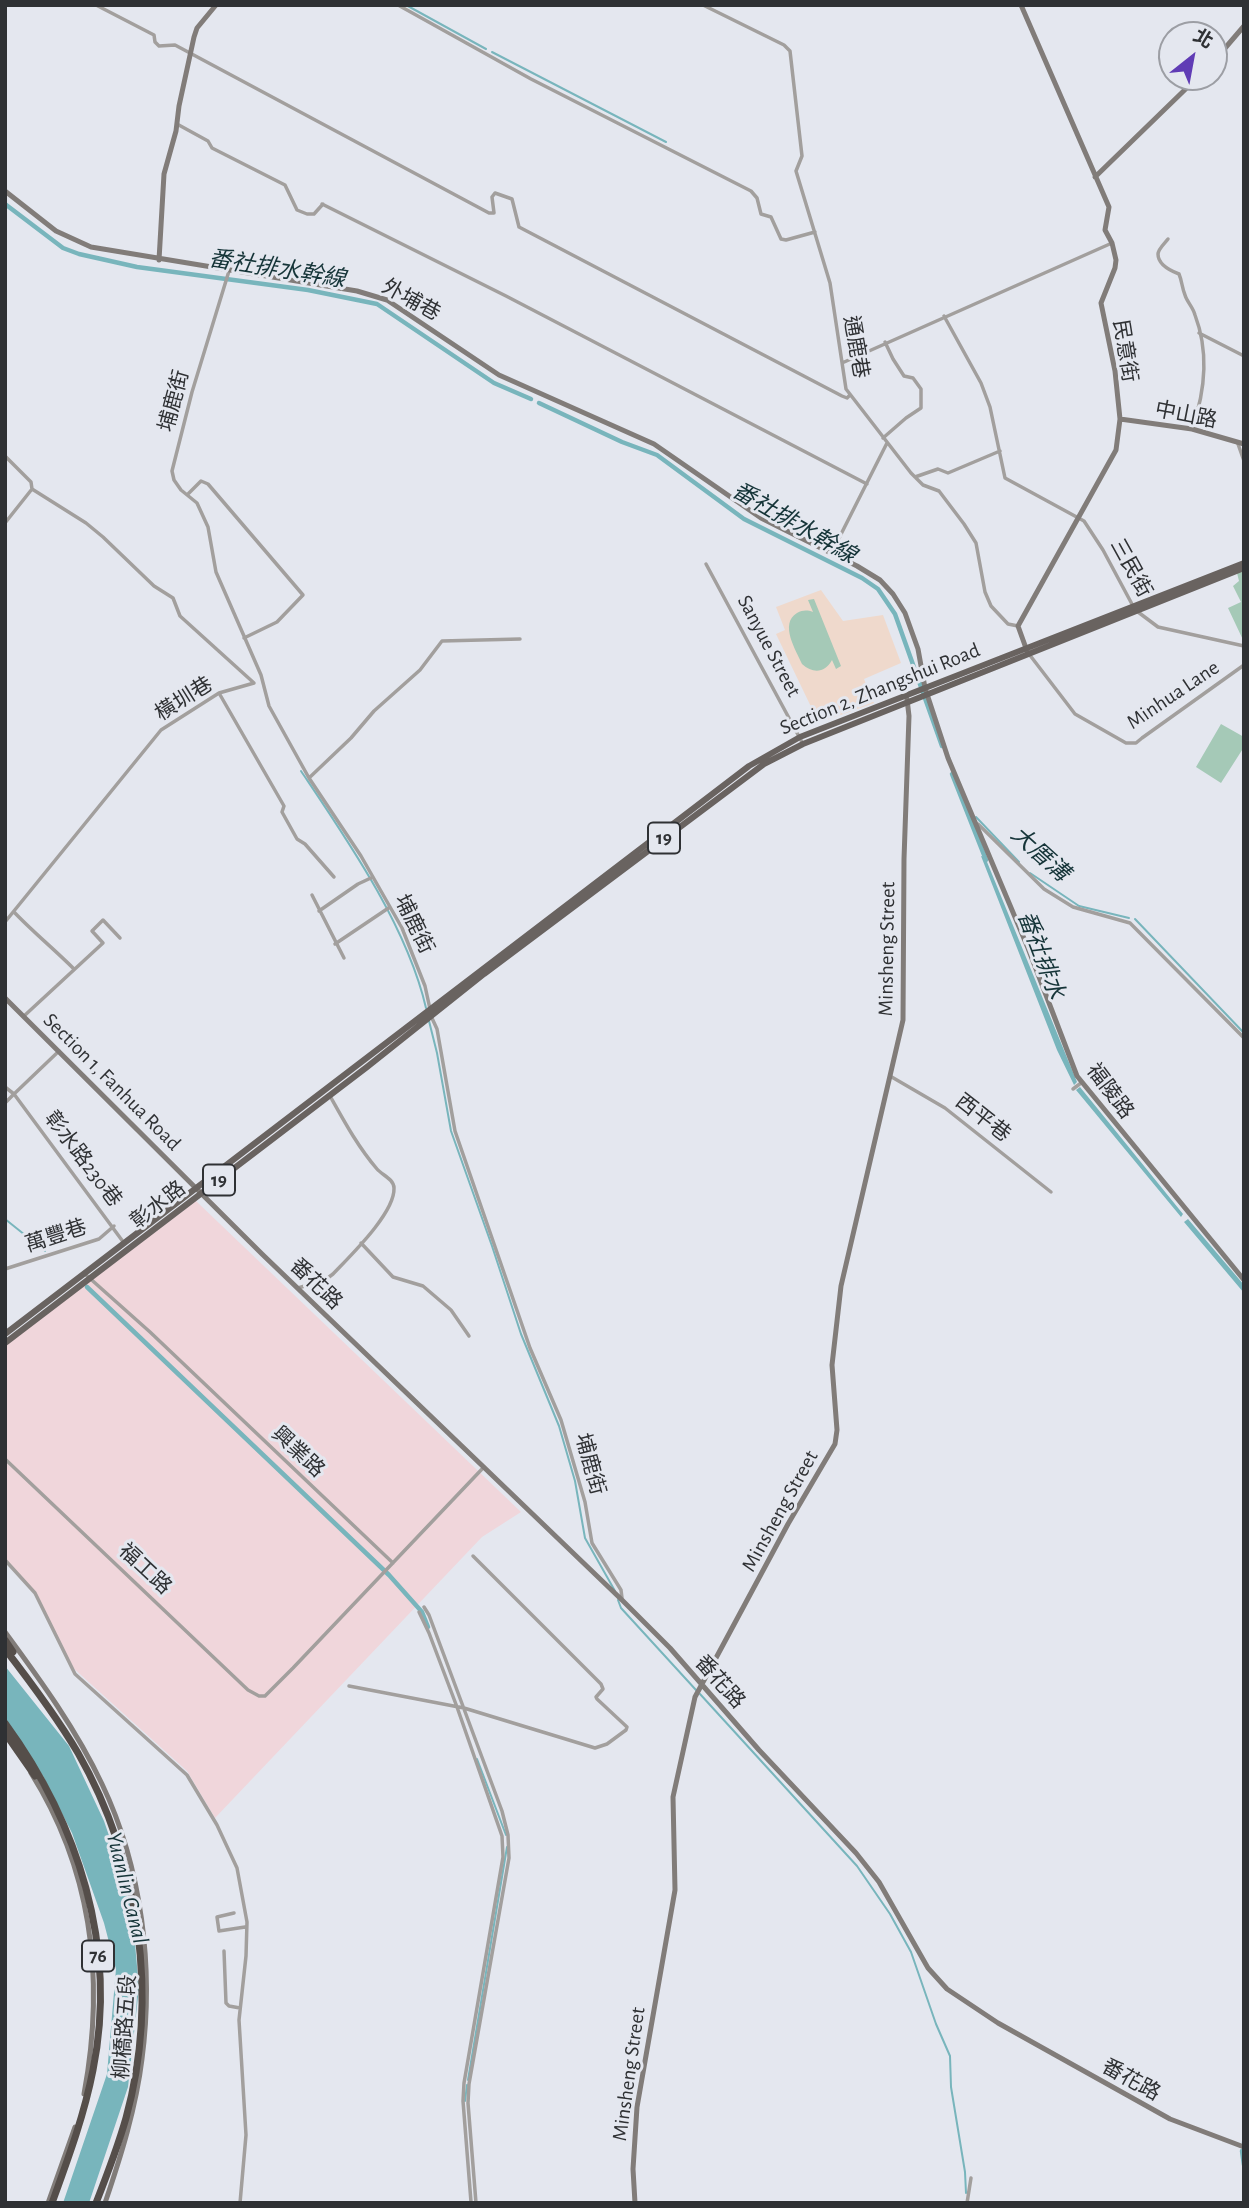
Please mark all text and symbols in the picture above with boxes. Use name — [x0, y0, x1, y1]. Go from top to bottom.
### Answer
north arrow — [1158, 21, 1228, 91]
text: 北 — [1190, 26, 1216, 52]
water label: 番社排水幹線 — [207, 245, 347, 293]
street label: 外埔巷 — [377, 274, 445, 326]
street label: 通鹿巷 — [838, 314, 874, 380]
street label: 民意街 — [1108, 318, 1142, 384]
street label: 埔鹿街 — [154, 367, 194, 435]
street label: 中山路 — [1153, 397, 1219, 433]
water label: 番社排水幹線 — [727, 477, 861, 569]
street label: 三民街 — [1105, 534, 1157, 602]
street label: Sanyue Street — [732, 591, 806, 701]
street label: Section 2, Zhangshui Road — [776, 637, 984, 741]
street label: Minhua Lane — [1122, 655, 1224, 735]
street label: 橫圳巷 — [151, 672, 217, 726]
water label: 大厝溝 — [1005, 821, 1075, 887]
road number: 19 — [648, 822, 680, 853]
street label: Minsheng Street — [873, 881, 901, 1017]
street label: 埔鹿街 — [389, 890, 439, 958]
water label: 番社排水 — [1012, 907, 1070, 1003]
street label: Section 1, Fanhua Road — [38, 1008, 186, 1156]
street label: 福陵路 — [1081, 1058, 1139, 1124]
street label: 西平巷 — [950, 1089, 1016, 1147]
street label: 彰水路230巷 — [39, 1106, 127, 1212]
road number: 19 — [203, 1164, 235, 1196]
street label: 彰水路 — [125, 1176, 191, 1234]
street label: 萬豐巷 — [22, 1214, 90, 1258]
street label: 番花路 — [285, 1253, 347, 1315]
street label: 興業路 — [266, 1421, 330, 1483]
street label: 埔鹿街 — [570, 1430, 610, 1498]
street label: Minsheng Street — [736, 1446, 824, 1576]
street label: 福工路 — [113, 1538, 177, 1600]
street label: 番花路 — [690, 1650, 750, 1714]
water label: Yuanlin Canal — [100, 1829, 154, 1947]
road number: 76 — [82, 1940, 114, 1972]
street label: 柳橋路五段 — [109, 1974, 141, 2080]
street label: Minsheng Street — [607, 2005, 651, 2143]
street label: 番花路 — [1097, 2054, 1165, 2106]

